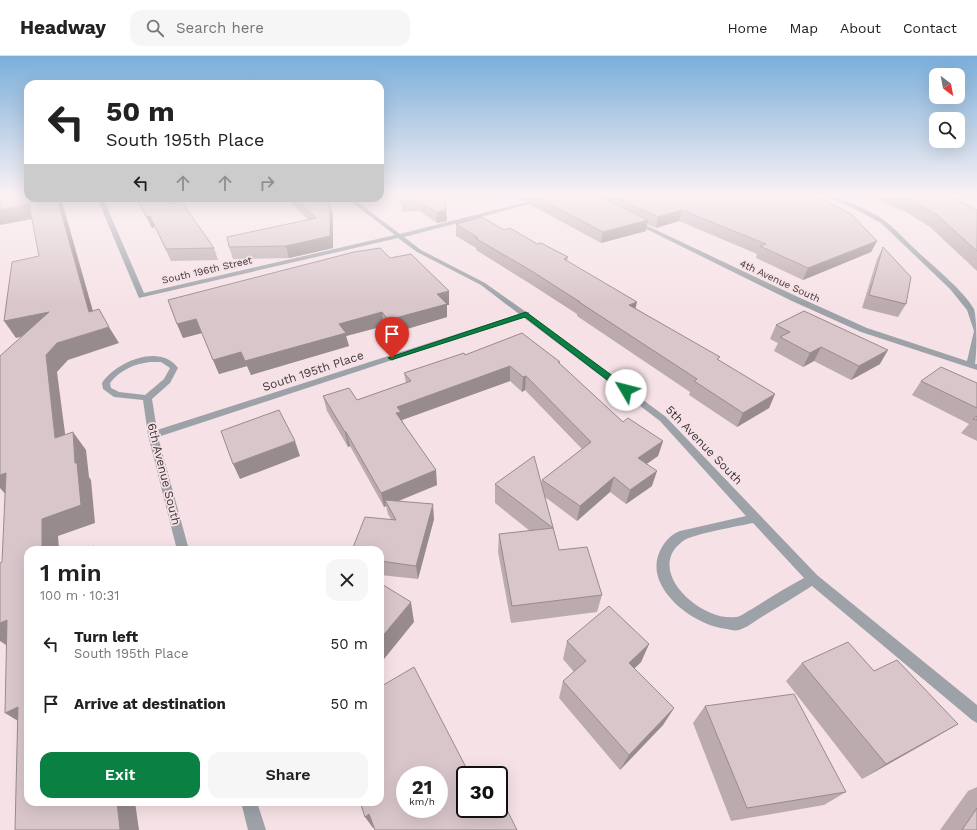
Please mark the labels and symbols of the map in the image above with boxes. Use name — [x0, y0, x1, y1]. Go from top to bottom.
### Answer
north arrow — [929, 68, 965, 104]
street label: South 196th Street — [161, 254, 254, 286]
street label: 4th Avenue South — [738, 258, 822, 304]
pin — [375, 317, 409, 358]
street label: South 195th Place — [261, 348, 365, 394]
position arrow — [605, 369, 647, 411]
street label: 5th Avenue South — [663, 403, 745, 487]
street label: 6th Avenue South — [145, 422, 183, 526]
speed limit sign: 30 — [456, 766, 508, 818]

